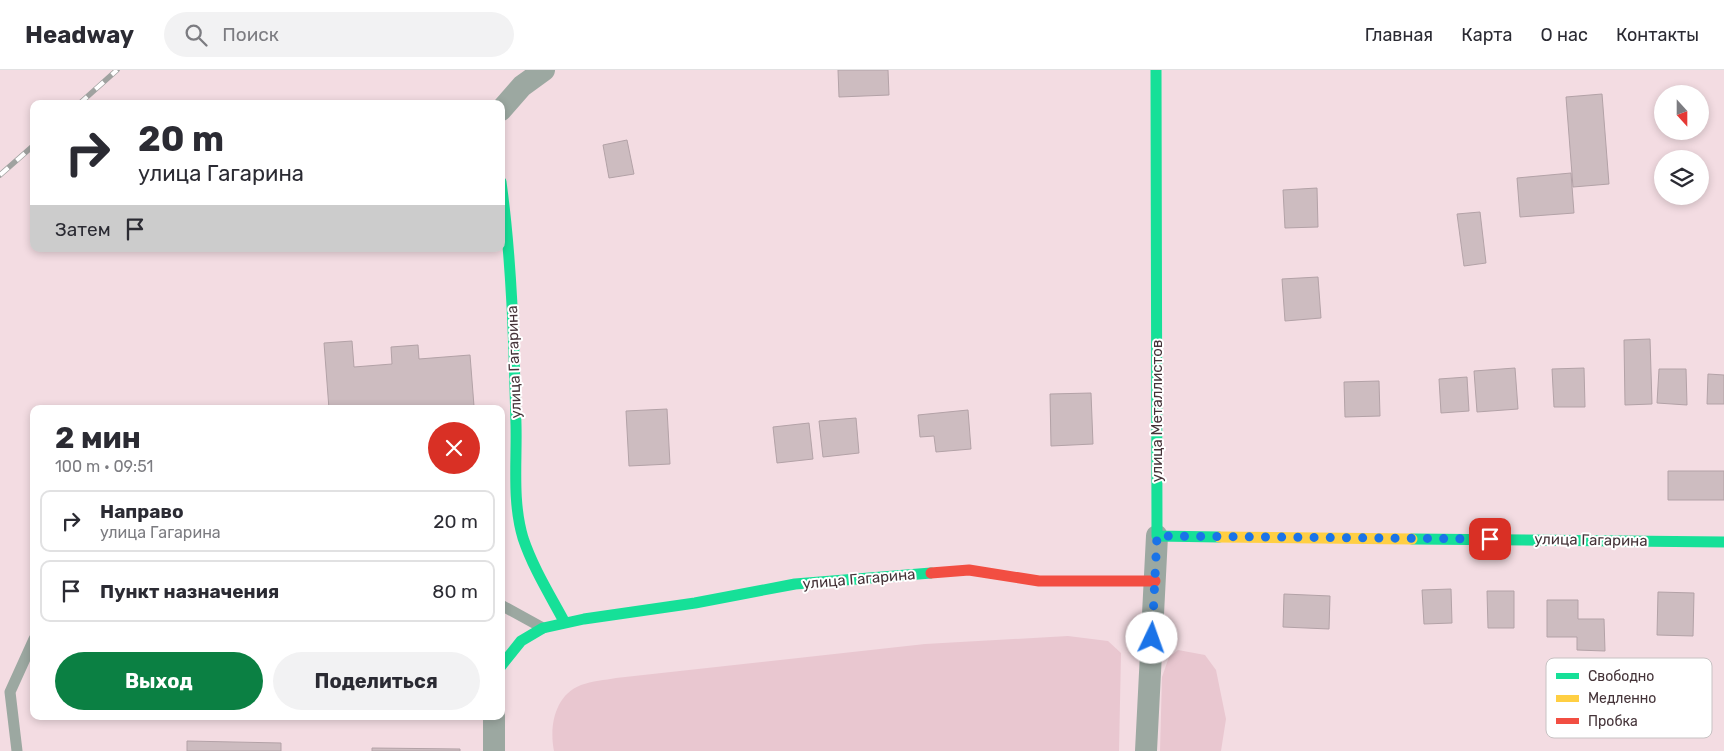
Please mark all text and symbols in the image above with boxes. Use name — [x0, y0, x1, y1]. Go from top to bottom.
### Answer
search box — [164, 12, 514, 57]
text: Headway — [25, 21, 134, 49]
icon: search — [182, 21, 210, 49]
text: Поиск — [222, 23, 279, 46]
text: Главная — [1365, 24, 1433, 46]
text: Карта — [1461, 24, 1513, 46]
text: О нас — [1541, 24, 1588, 46]
text: Контакты — [1616, 24, 1699, 46]
north arrow — [1654, 85, 1709, 140]
map controls — [1654, 85, 1709, 205]
text: 20 m — [138, 118, 224, 160]
icon: right — [55, 120, 120, 185]
button: layers — [1654, 150, 1709, 205]
text: улица Гагарина — [138, 160, 304, 187]
icon: arrive — [121, 215, 149, 243]
text: Затем — [55, 218, 111, 241]
street label: улица Гагарина — [503, 305, 525, 419]
street label: улица Металлистов — [1148, 340, 1166, 482]
text: 2 мин — [55, 420, 141, 456]
button: close — [428, 422, 480, 474]
text: 100 m · 09:51 — [55, 457, 153, 476]
text: Направо — [100, 500, 184, 523]
icon: right — [57, 507, 85, 535]
text: 20 m — [433, 510, 478, 533]
pin — [1469, 518, 1511, 560]
text: улица Гагарина — [100, 523, 221, 542]
icon: arrive — [1476, 525, 1504, 553]
street label: улица Гагарина — [1534, 530, 1648, 550]
street label: улица Гагарина — [802, 565, 916, 593]
icon: arrive — [57, 577, 85, 605]
text: Пункт назначения — [100, 580, 279, 603]
text: 80 m — [432, 580, 478, 603]
position arrow — [1125, 611, 1177, 663]
button: Выход — [55, 652, 263, 710]
button: Поделиться — [273, 652, 480, 710]
legend — [1546, 658, 1712, 738]
text: Свободно — [1588, 668, 1654, 685]
text: Медленно — [1588, 690, 1656, 707]
text: Пробка — [1588, 713, 1638, 730]

